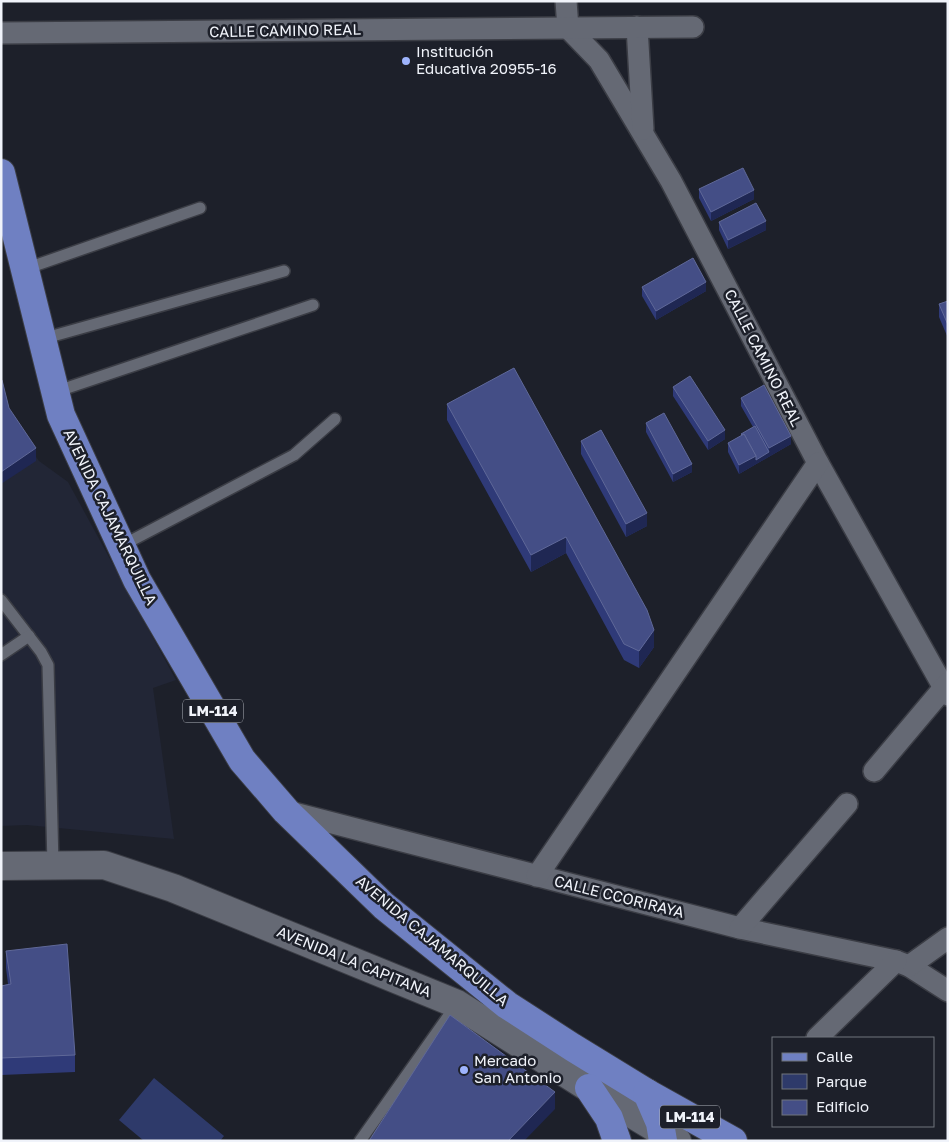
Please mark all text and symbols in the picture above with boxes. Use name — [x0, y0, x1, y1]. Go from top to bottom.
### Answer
street label: CALLE CAMINO REAL — [209, 20, 361, 40]
place label: Institución Educativa 20955-16 — [416, 42, 557, 77]
marker: Institución Educativa 20955-16 — [400, 55, 412, 67]
street label: CALLE CAMINO REAL — [721, 286, 807, 430]
street label: AVENIDA CAJAMARQUILLA — [60, 426, 161, 607]
road number: LM-114 — [183, 699, 243, 722]
street label: AVENIDA CAJAMARQUILLA — [353, 871, 513, 1009]
street label: CALLE CCORIRAYA — [552, 871, 686, 921]
street label: AVENIDA LA CAPITANA — [275, 922, 434, 1000]
legend — [772, 1037, 934, 1127]
text: Calle — [816, 1047, 853, 1065]
place label: Mercado San Antonio — [474, 1051, 561, 1086]
marker: Mercado San Antonio — [458, 1064, 470, 1076]
text: Parque — [816, 1072, 867, 1090]
text: Edificio — [816, 1097, 869, 1115]
road number: LM-114 — [660, 1106, 720, 1128]

